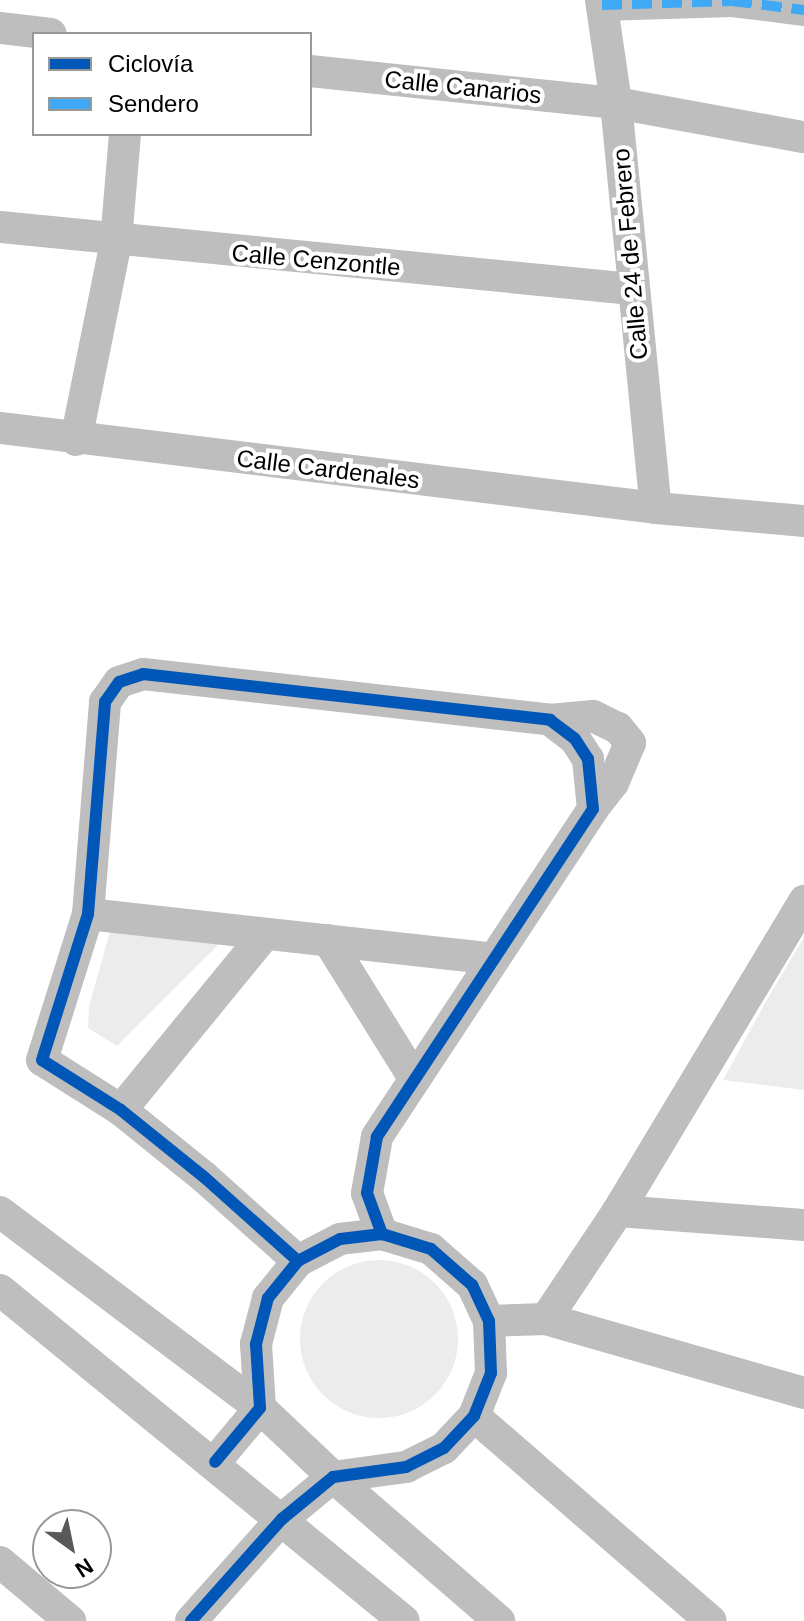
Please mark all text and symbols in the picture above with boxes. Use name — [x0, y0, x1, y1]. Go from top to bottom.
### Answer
legend — [32, 32, 312, 136]
text: Ciclovía — [108, 50, 193, 77]
street label: Calle Canarios — [383, 64, 543, 110]
text: Sendero — [108, 90, 199, 117]
street label: Calle 24 de Febrero — [606, 147, 654, 361]
street label: Calle Cenzontle — [230, 238, 402, 282]
street label: Calle Cardenales — [235, 443, 421, 495]
north arrow — [32, 1509, 112, 1589]
text: N — [71, 1553, 98, 1583]

